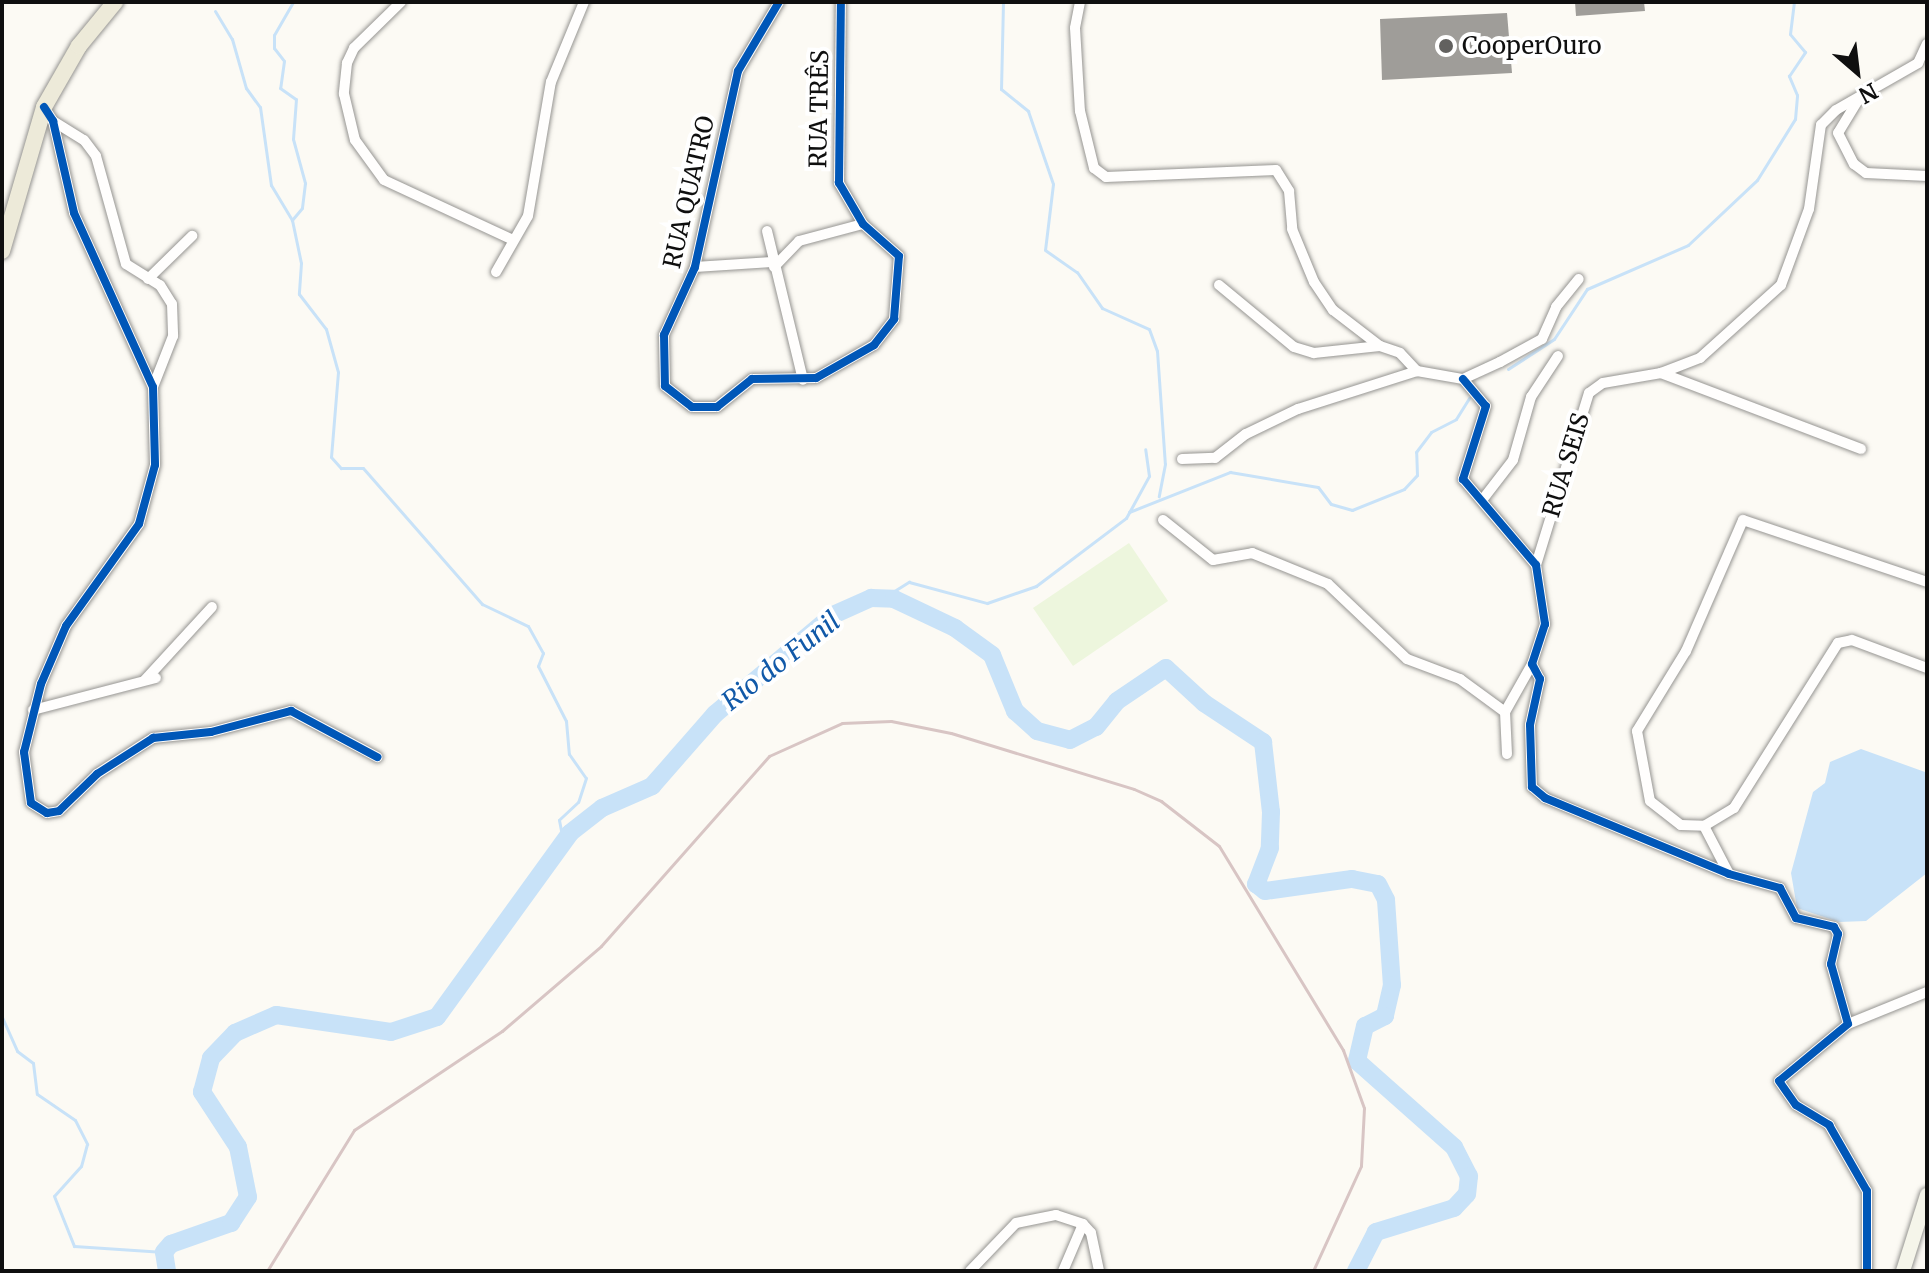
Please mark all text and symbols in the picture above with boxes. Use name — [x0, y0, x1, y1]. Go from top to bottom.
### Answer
place label: CooperOuro — [1462, 32, 1601, 60]
north arrow — [1817, 32, 1897, 112]
marker: CooperOuro — [1437, 37, 1455, 55]
street label: RUA TRÊS — [804, 50, 834, 168]
text: N — [1854, 77, 1883, 110]
street label: RUA QUATRO — [657, 113, 721, 271]
street label: RUA SEIS — [1537, 409, 1595, 521]
water label: Rio do Funil — [716, 605, 846, 717]

